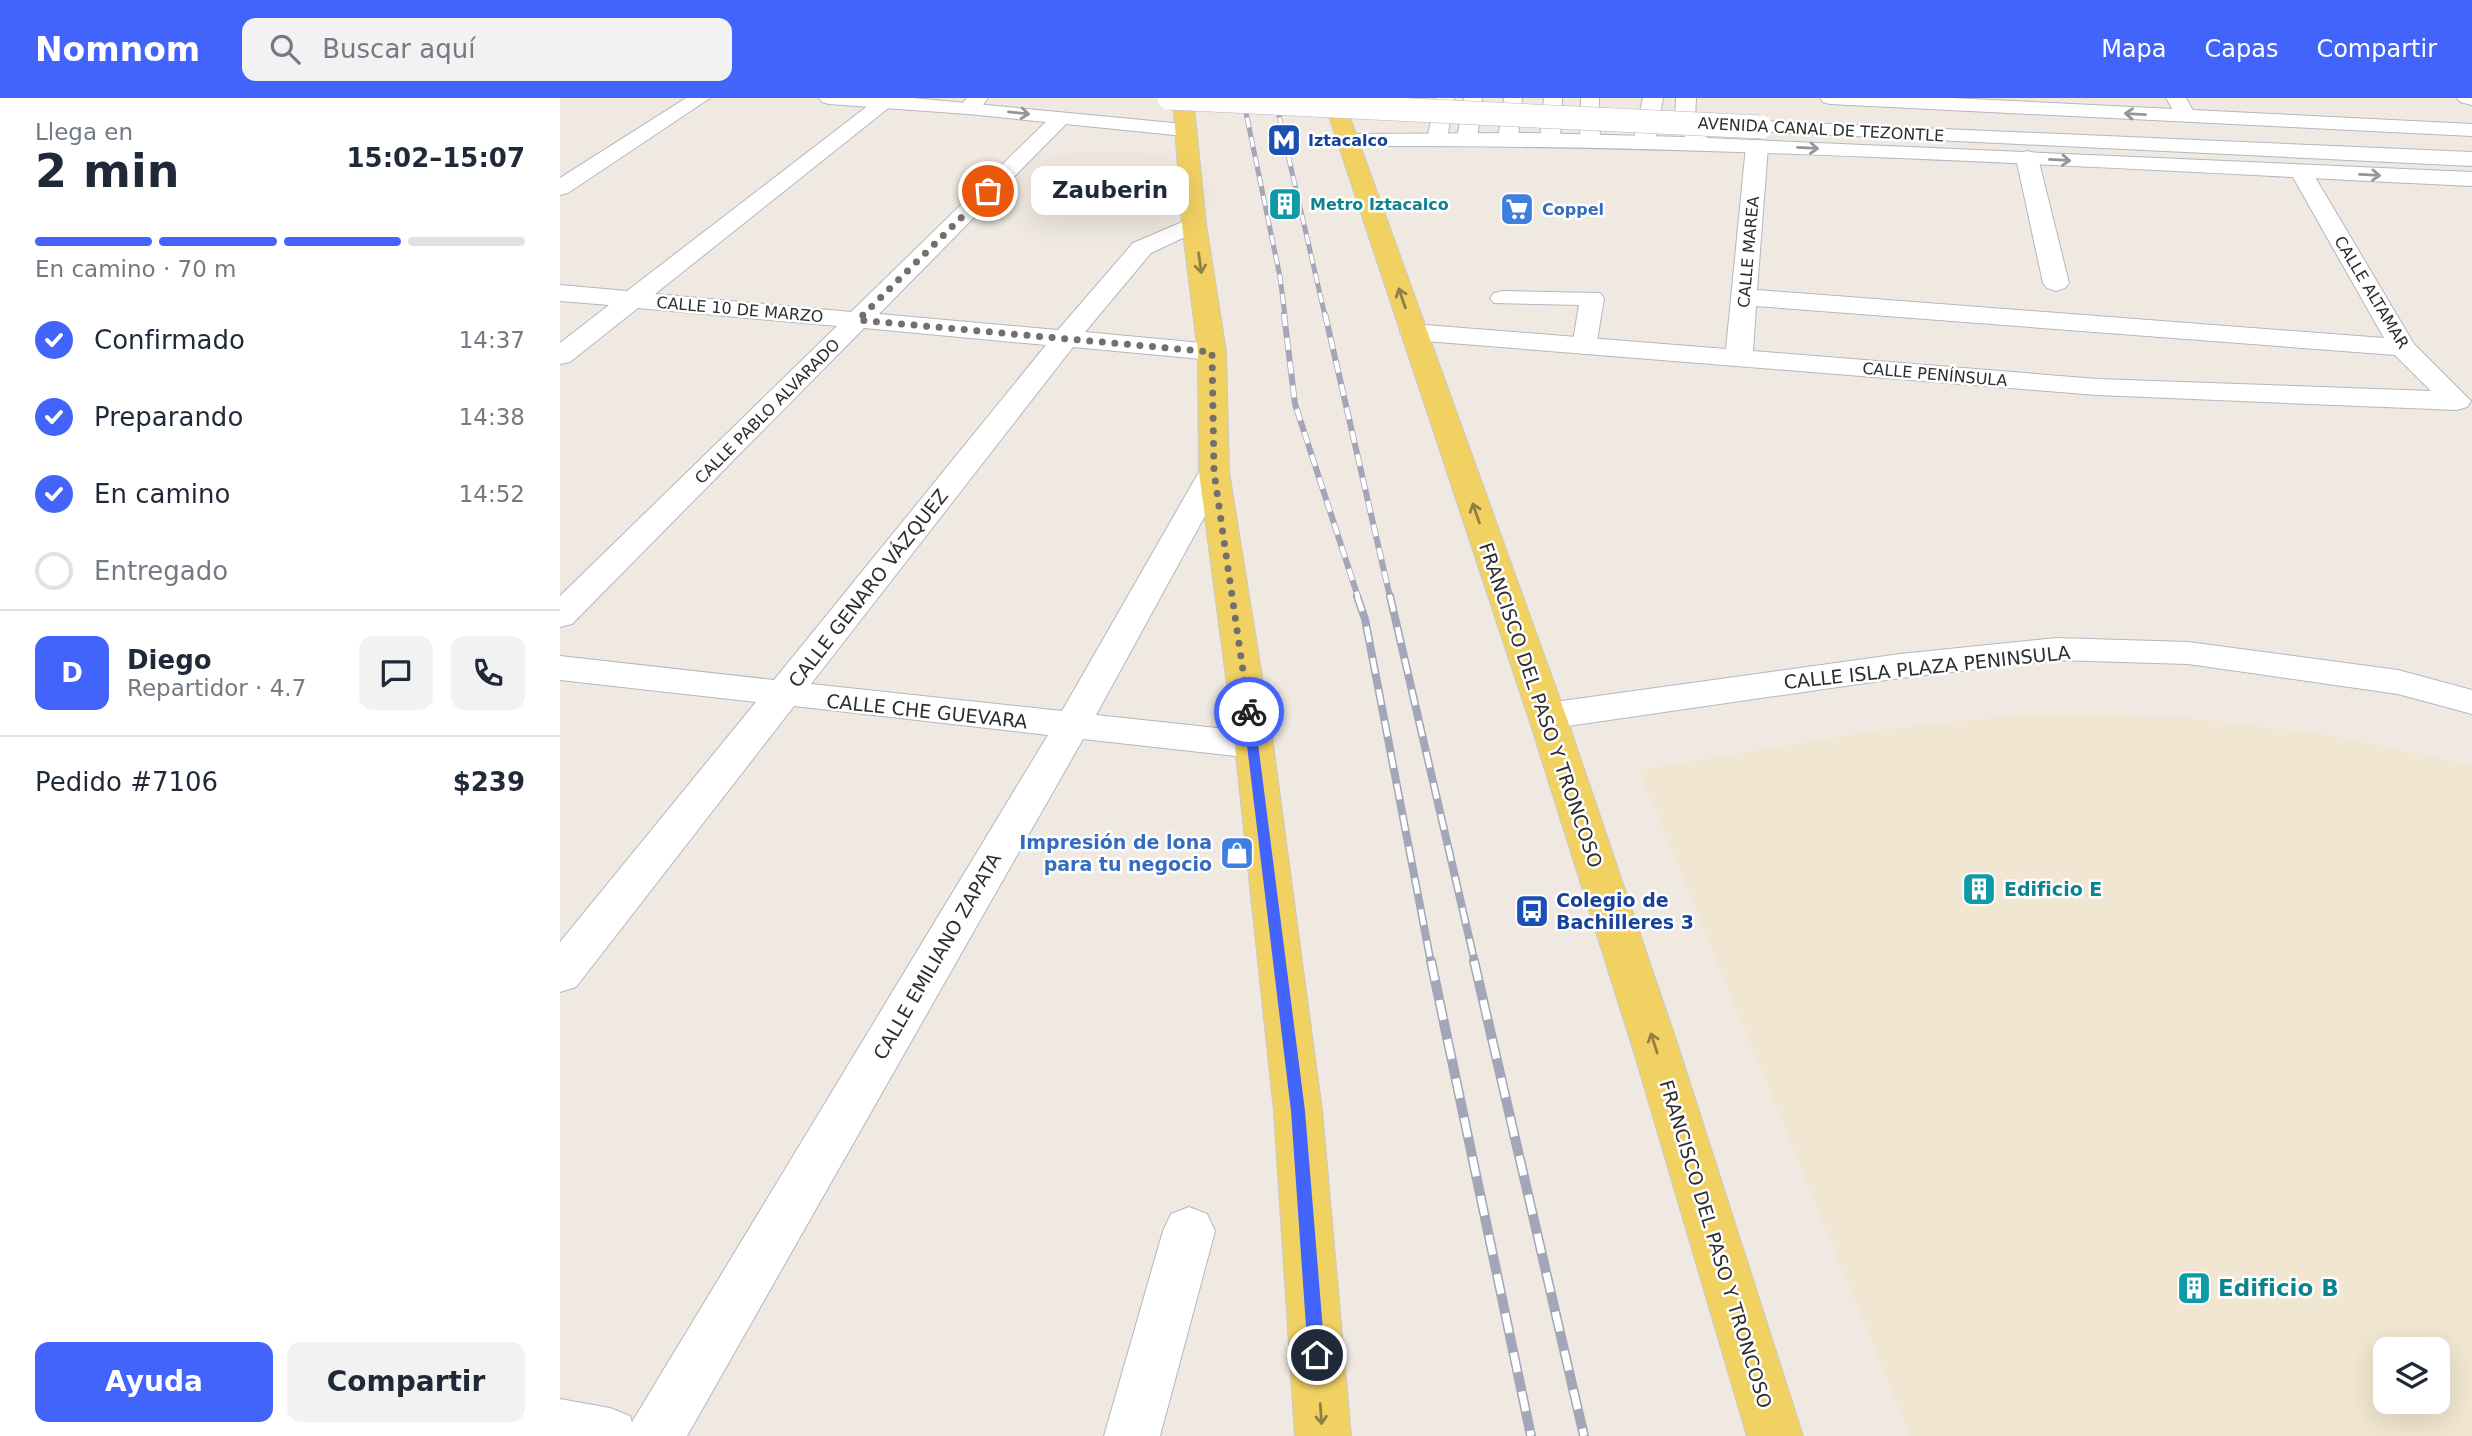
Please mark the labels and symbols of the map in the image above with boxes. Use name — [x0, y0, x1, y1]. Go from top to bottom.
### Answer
one-way arrow — [1007, 106, 1030, 119]
one-way arrow — [2123, 107, 2146, 120]
street label: AVENIDA CANAL DE TEZONTLE — [1697, 114, 1945, 145]
metro station icon: Iztacalco — [1265, 121, 1303, 159]
place label: Iztacalco — [1308, 131, 1388, 150]
one-way arrow — [1797, 142, 1820, 155]
one-way arrow — [2048, 153, 2071, 166]
pin — [958, 161, 1018, 221]
callout: Zauberin — [1030, 166, 1188, 216]
one-way arrow — [2358, 168, 2381, 181]
building icon: Metro Iztacalco — [1266, 185, 1304, 223]
supermarket icon: Coppel — [1498, 190, 1536, 228]
place label: Metro Iztacalco — [1310, 195, 1449, 214]
street label: CALLE MAREA — [1734, 195, 1763, 309]
place label: Coppel — [1542, 200, 1604, 219]
street label: CALLE ALTAMAR — [2330, 232, 2413, 352]
one-way arrow — [1193, 251, 1206, 274]
one-way arrow — [1395, 288, 1407, 310]
street label: CALLE 10 DE MARZO — [656, 293, 824, 326]
street label: CALLE PABLO ALVARADO — [691, 335, 844, 488]
street label: CALLE PENÍNSULA — [1862, 359, 2008, 390]
street label: CALLE GENARO VÁZQUEZ — [784, 485, 952, 691]
one-way arrow — [1469, 502, 1482, 524]
street label: FRANCISCO DEL PASO Y TRONCOSO — [1475, 540, 1607, 870]
street label: CALLE ISLA PLAZA PENINSULA — [1783, 641, 2071, 693]
courier — [1214, 677, 1284, 747]
street label: CALLE CHE GUEVARA — [825, 690, 1029, 732]
place label: Impresión de lona para tu negocio — [1019, 831, 1212, 875]
shop icon: Impresión de lona para tu negocio — [1218, 834, 1256, 872]
street label: CALLE EMILIANO ZAPATA — [869, 849, 1005, 1063]
building icon: Edificio E — [1960, 870, 1998, 908]
place label: Edificio E — [2004, 878, 2102, 900]
place label: Colegio de Bachilleres 3 — [1556, 889, 1694, 933]
bus stop icon: Colegio de Bachilleres 3 — [1513, 892, 1551, 930]
one-way arrow — [1647, 1032, 1660, 1054]
street label: FRANCISCO DEL PASO Y TRONCOSO — [1655, 1077, 1777, 1411]
building icon: Edificio B — [2175, 1269, 2213, 1307]
place label: Edificio B — [2218, 1275, 2339, 1301]
pin — [1287, 1325, 1347, 1385]
one-way arrow — [1315, 1403, 1328, 1425]

